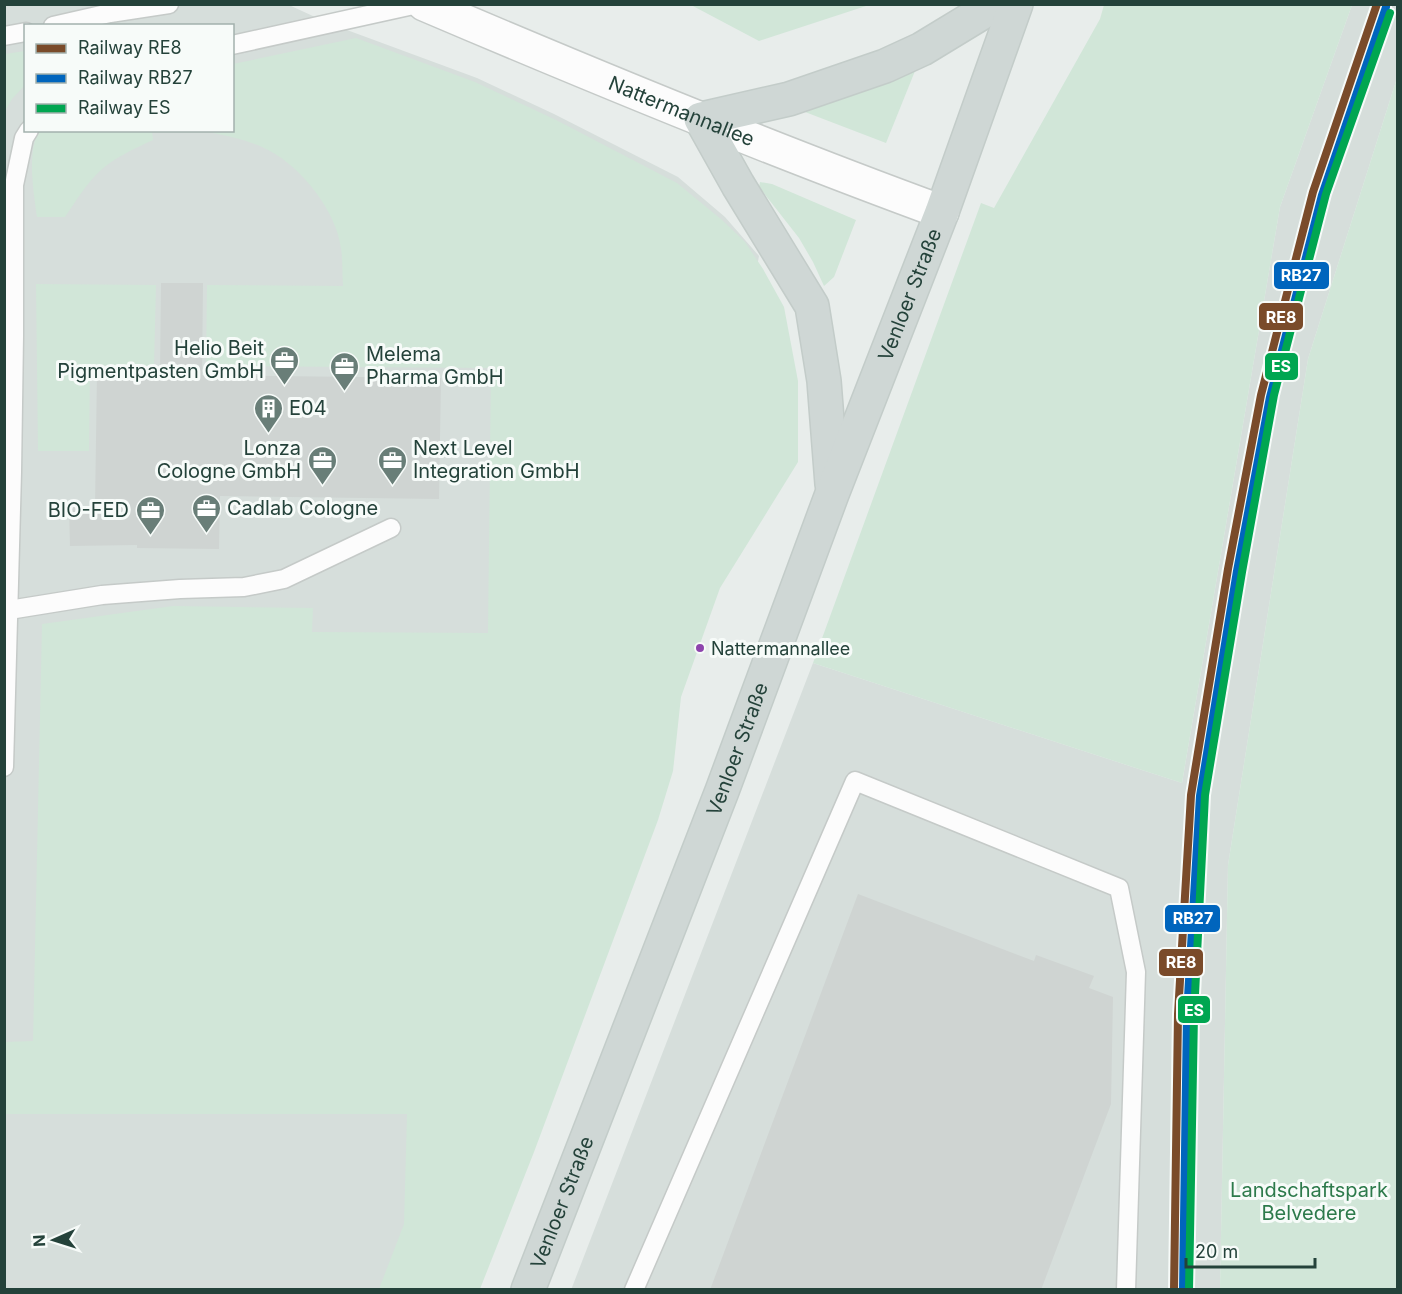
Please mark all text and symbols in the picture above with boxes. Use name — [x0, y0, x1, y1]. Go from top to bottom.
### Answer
legend — [24, 24, 234, 132]
text: Railway RE8 — [78, 37, 182, 58]
text: Railway RB27 — [78, 67, 193, 88]
street label: Nattermannallee — [605, 71, 758, 151]
text: Railway ES — [78, 97, 170, 118]
street label: Venloer Straße — [873, 225, 946, 364]
line badge: RB27 — [1273, 261, 1330, 290]
text: RB27 — [1281, 265, 1321, 285]
line badge: RE8 — [1258, 302, 1304, 331]
text: RE8 — [1266, 307, 1296, 327]
place label: Helio Beit Pigmentpasten GmbH — [57, 336, 264, 383]
place label: Melema Pharma GmbH — [366, 342, 504, 389]
office icon: Helio Beit Pigmentpasten GmbH — [269, 344, 301, 386]
office icon: Melema Pharma GmbH — [329, 350, 361, 392]
line badge: ES — [1264, 352, 1299, 381]
text: ES — [1271, 356, 1291, 376]
building icon: E04 — [252, 392, 284, 434]
place label: E04 — [289, 396, 327, 420]
place label: Lonza Cologne GmbH — [157, 436, 301, 483]
place label: Next Level Integration GmbH — [413, 436, 580, 483]
office icon: Lonza Cologne GmbH — [306, 444, 338, 486]
office icon: Next Level Integration GmbH — [376, 444, 408, 486]
office icon: Cadlab Cologne — [190, 492, 222, 534]
office icon: BIO-FED — [134, 494, 166, 536]
place label: Cadlab Cologne — [227, 496, 378, 520]
place label: BIO-FED — [48, 498, 129, 522]
place label: Nattermannallee — [711, 638, 850, 659]
marker: Nattermannallee — [694, 642, 706, 654]
street label: Venloer Straße — [702, 679, 773, 819]
line badge: RB27 — [1164, 904, 1221, 933]
text: RB27 — [1173, 908, 1213, 928]
line badge: RE8 — [1158, 948, 1204, 977]
text: RE8 — [1166, 952, 1196, 972]
line badge: ES — [1177, 995, 1211, 1024]
text: ES — [1184, 1000, 1204, 1020]
street label: Venloer Straße — [525, 1133, 599, 1272]
park label: Landschaftspark Belvedere — [1230, 1178, 1388, 1225]
north arrow — [24, 1210, 84, 1270]
scale bar — [1186, 1231, 1315, 1269]
text: N — [29, 1234, 49, 1247]
text: 20 m — [1195, 1241, 1238, 1262]

